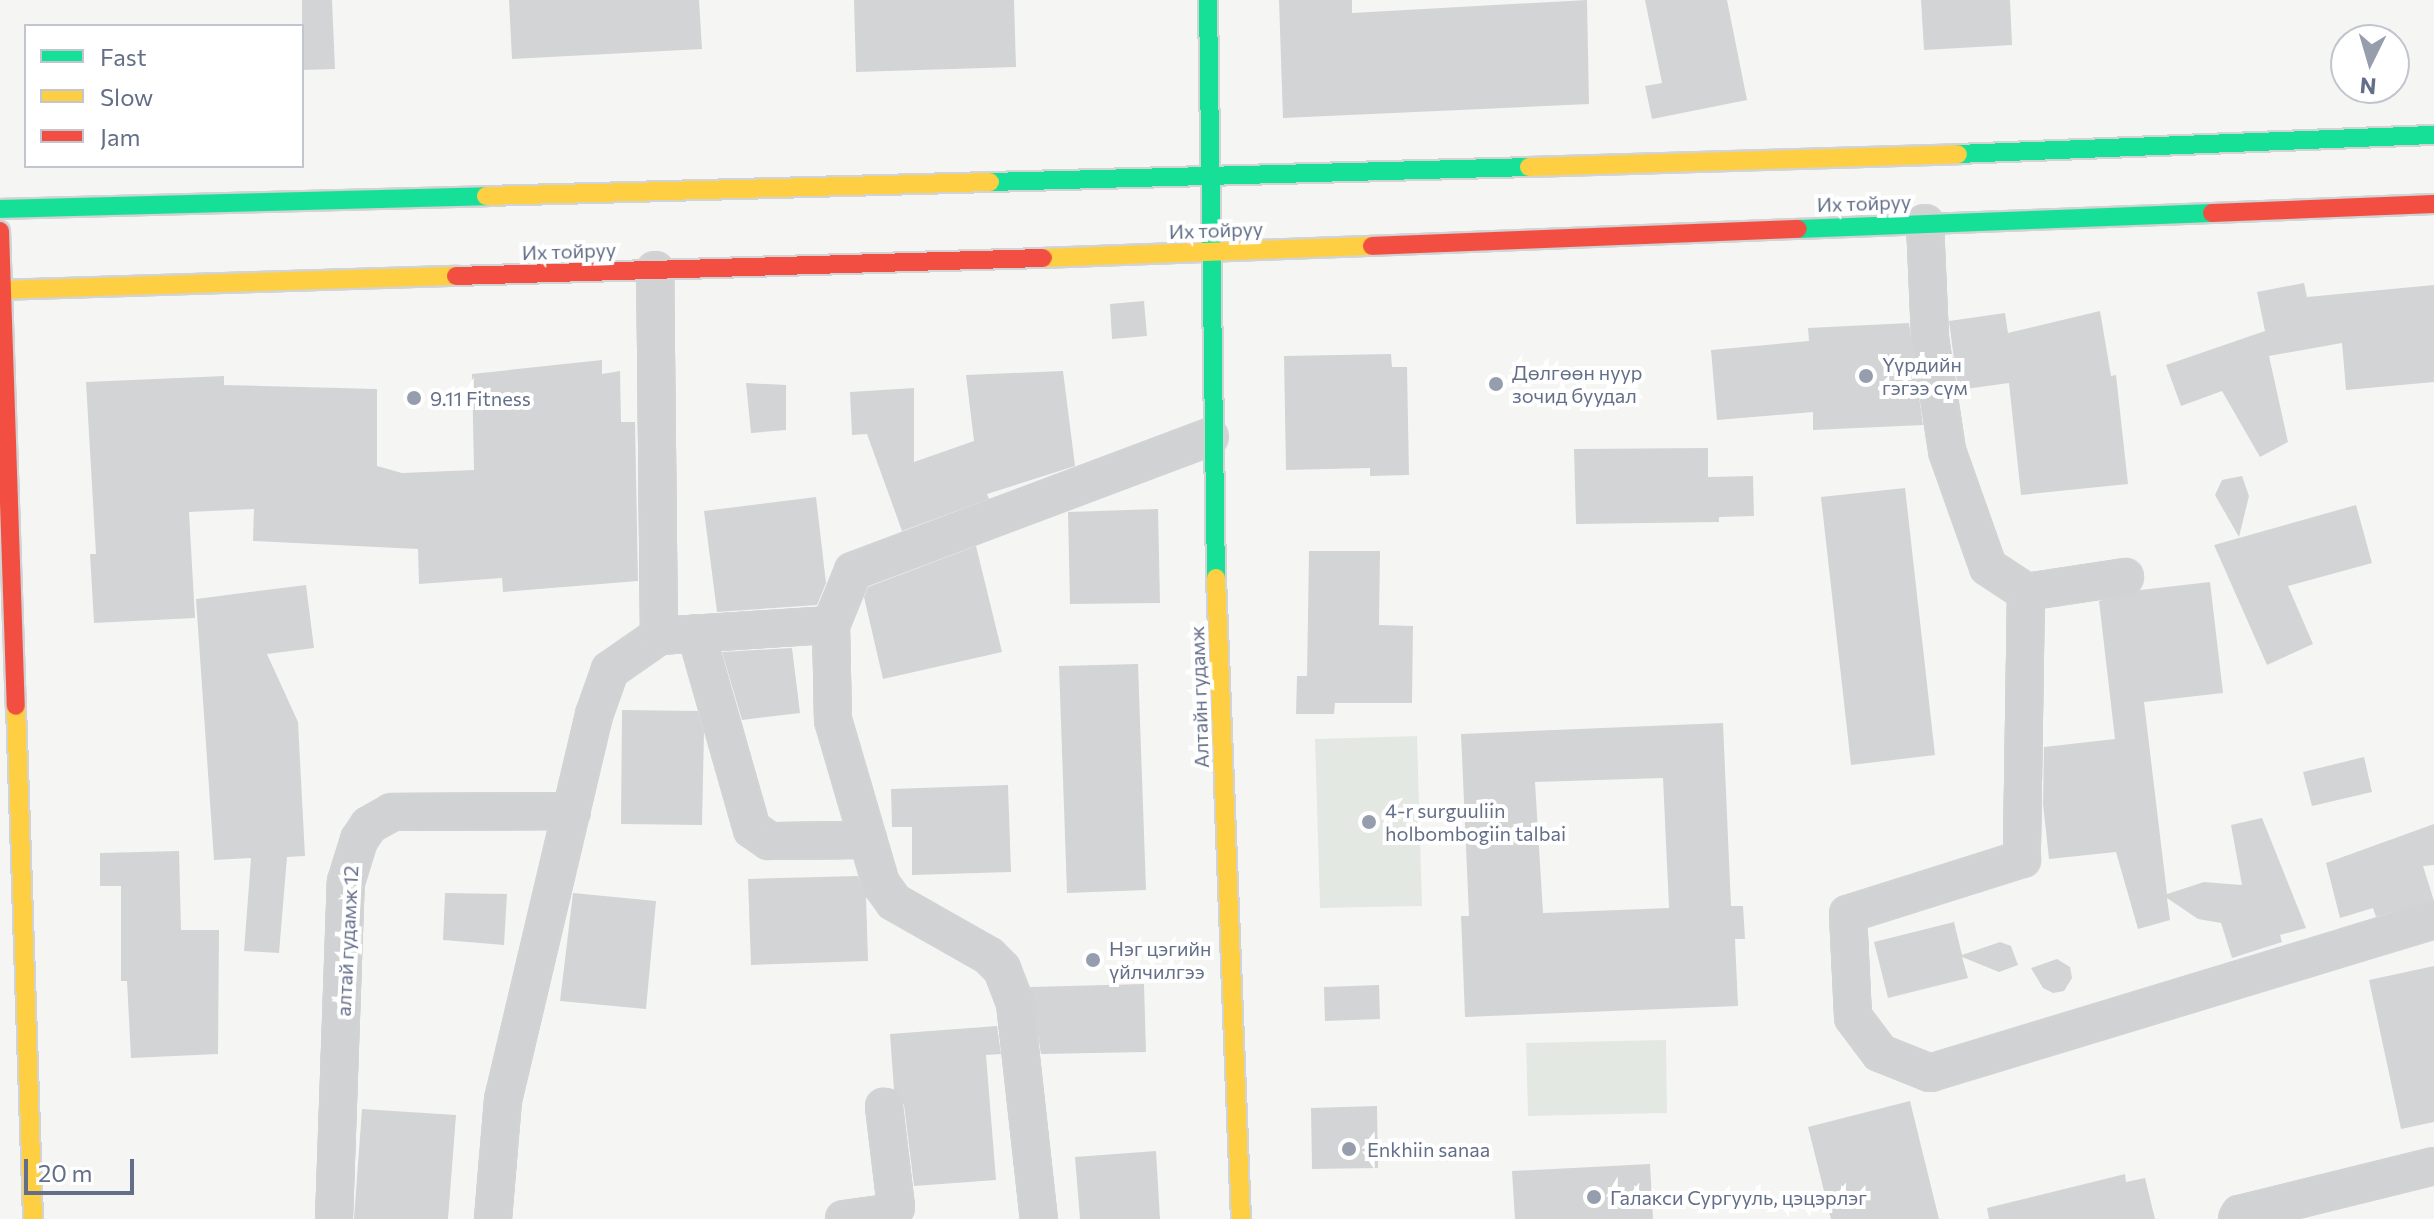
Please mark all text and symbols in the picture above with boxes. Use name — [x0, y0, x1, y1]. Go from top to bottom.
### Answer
legend — [24, 24, 304, 168]
north arrow — [2330, 24, 2410, 104]
text: Fast — [100, 42, 147, 71]
text: N — [2359, 72, 2377, 101]
text: Slow — [100, 82, 153, 111]
text: Jam — [100, 122, 140, 151]
street label: Их тойруу — [1816, 189, 1912, 217]
street label: Их тойруу — [1168, 216, 1264, 244]
street label: Их тойруу — [521, 237, 617, 265]
place label: Үүрдийн гэгээ сүм — [1882, 352, 1968, 399]
place label: Дөлгөөн нуур зочид буудал — [1512, 360, 1643, 407]
marker: Үүрдийн гэгээ сүм — [1857, 367, 1875, 385]
marker: Дөлгөөн нуур зочид буудал — [1487, 375, 1505, 393]
place label: 9.11 Fitness — [430, 386, 531, 410]
marker: 9.11 Fitness — [405, 389, 423, 407]
street label: Алтайн гудамж — [1185, 625, 1213, 769]
place label: 4-r surguuliin holbombogiin talbai — [1385, 798, 1566, 845]
marker: 4-r surguuliin holbombogiin talbai — [1360, 813, 1378, 831]
street label: алтай гудамж 12 — [331, 865, 363, 1017]
place label: Нэг цэгийн үйлчилгээ — [1109, 936, 1211, 983]
marker: Нэг цэгийн үйлчилгээ — [1084, 951, 1102, 969]
place label: Enkhiin sanaa — [1367, 1137, 1490, 1161]
marker: Enkhiin sanaa — [1338, 1138, 1360, 1160]
scale bar — [28, 1143, 138, 1193]
text: 20 m — [38, 1158, 92, 1187]
place label: Галакси Сургууль, цэцэрлэг — [1610, 1185, 1867, 1209]
marker: Галакси Сургууль, цэцэрлэг — [1585, 1188, 1603, 1206]

